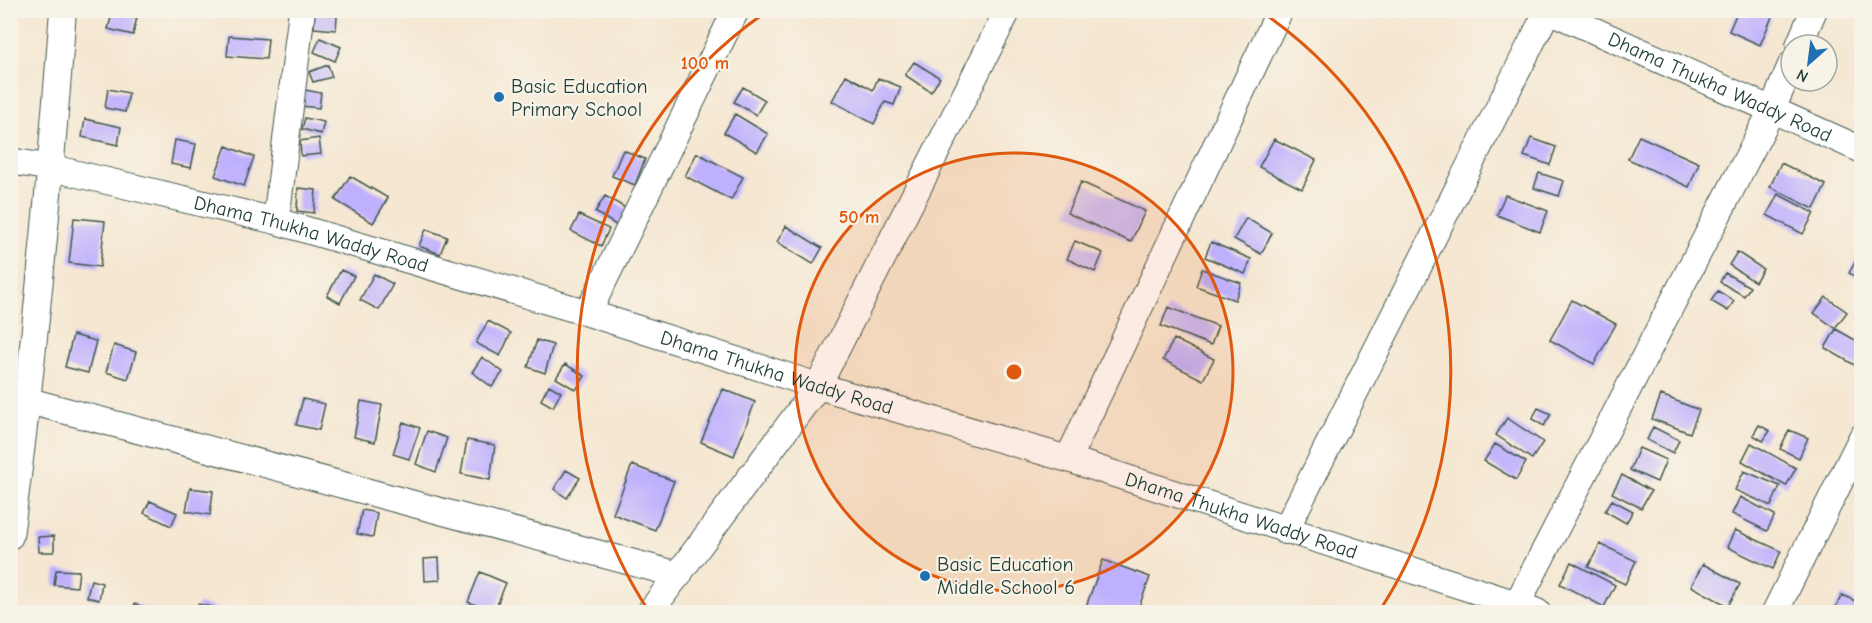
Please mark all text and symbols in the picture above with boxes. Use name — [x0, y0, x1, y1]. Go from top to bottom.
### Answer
street label: Dhama Thukha Waddy Road — [1604, 27, 1835, 147]
north arrow — [1779, 33, 1839, 93]
text: 100 m — [681, 53, 729, 74]
text: N — [1794, 65, 1811, 86]
place label: Basic Education Primary School — [511, 75, 648, 121]
marker: Basic Education Primary School — [492, 90, 506, 104]
street label: Dhama Thukha Waddy Road — [191, 191, 431, 277]
text: 50 m — [839, 207, 879, 228]
street label: Dhama Thukha Waddy Road — [657, 326, 896, 419]
centre of rings — [1004, 362, 1024, 382]
street label: Dhama Thukha Waddy Road — [1122, 467, 1360, 564]
place label: Basic Education Middle School 6 — [937, 553, 1075, 599]
marker: Basic Education Middle School 6 — [918, 569, 932, 583]

